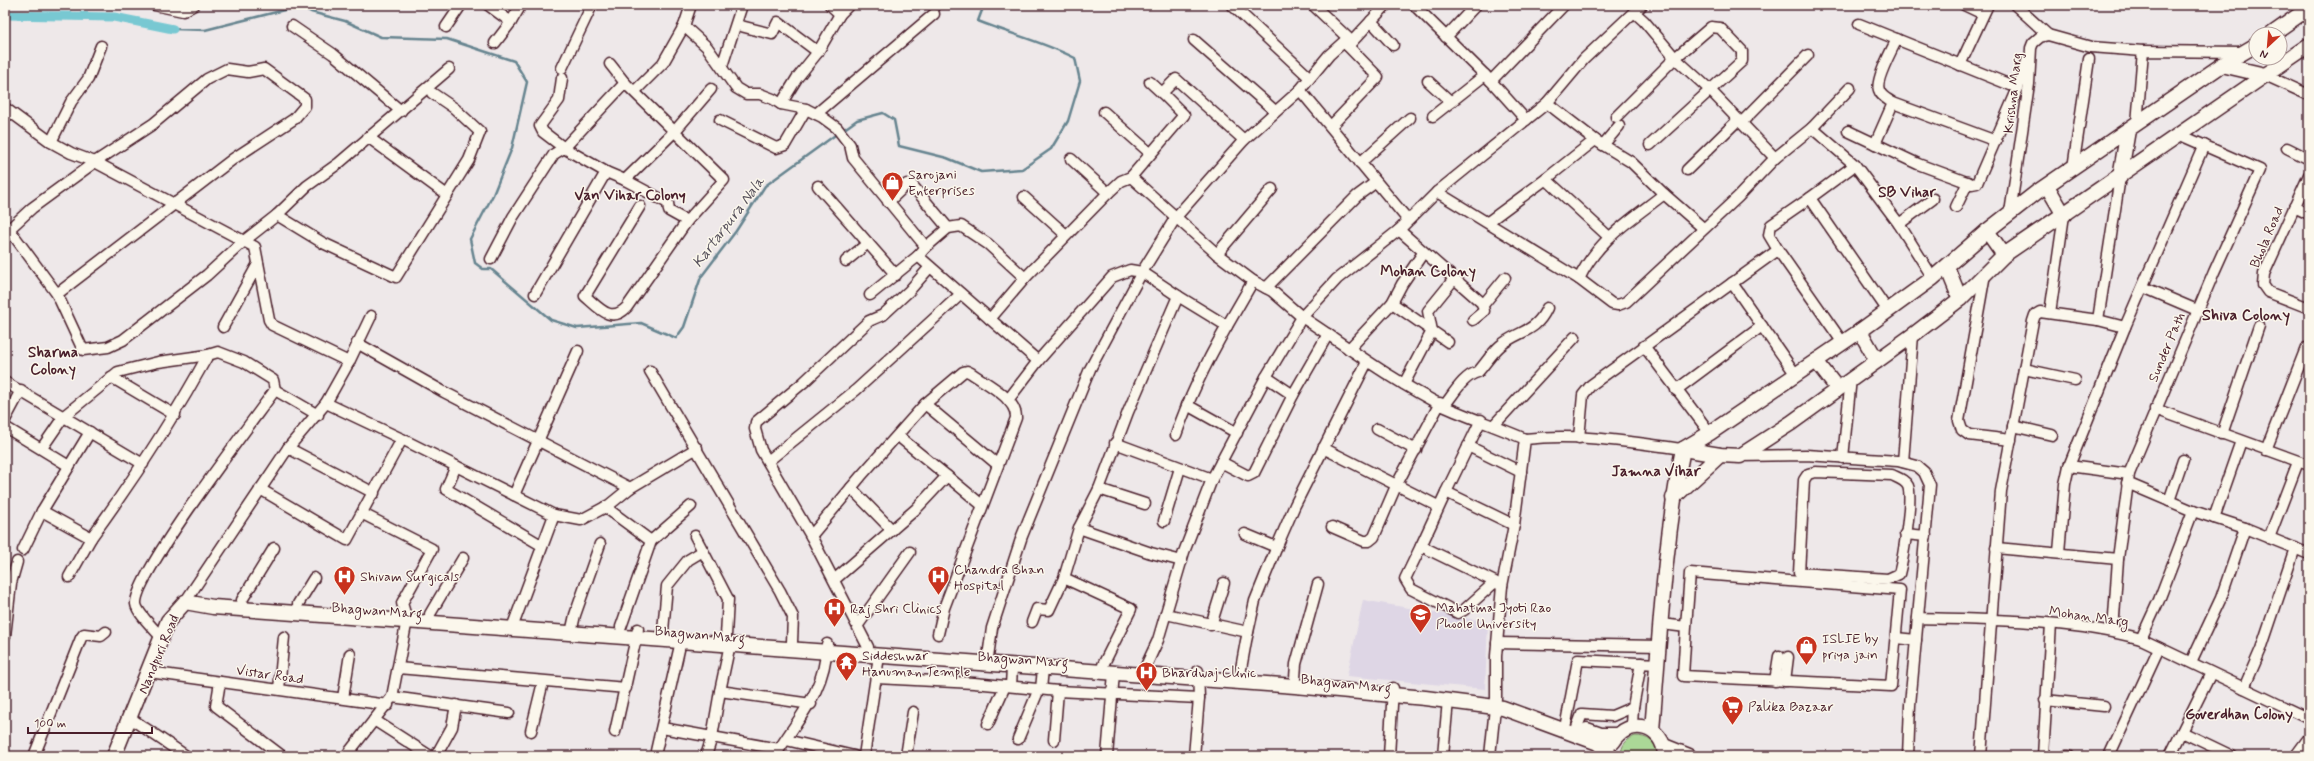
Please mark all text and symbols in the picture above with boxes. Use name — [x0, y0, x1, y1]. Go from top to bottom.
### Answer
north arrow — [2248, 26, 2288, 66]
text: N — [2258, 46, 2270, 62]
street label: Krishna Marg — [2000, 52, 2026, 134]
place label: Sarojani Enterprises — [908, 166, 975, 200]
shop icon: Sarojani Enterprises — [880, 169, 906, 202]
water label: Kartarpura Nala — [688, 172, 770, 272]
district label: SB Vihar — [1878, 183, 1936, 203]
district label: Van Vihar Colony — [574, 186, 686, 206]
street label: Bhola Road — [2246, 204, 2288, 271]
district label: Mohan Colony — [1380, 262, 1476, 282]
district label: Shiva Colony — [2202, 305, 2290, 326]
street label: Sunder Path — [2144, 310, 2190, 385]
district label: Sharma Colony — [28, 343, 78, 380]
district label: Jamna Vihar — [1611, 462, 1702, 482]
place label: Chandra Bhan Hospital — [954, 561, 1044, 595]
hospital icon: Shivam Surgicals — [332, 563, 358, 596]
hospital icon: Chandra Bhan Hospital — [925, 564, 951, 597]
place label: Shivam Surgicals — [360, 568, 459, 586]
hospital icon: Raj Shri Clinics — [822, 595, 848, 628]
street label: Bhagwan Marg — [331, 599, 423, 625]
place label: Mahatma Jyoti Rao Phoole University — [1436, 599, 1552, 633]
place label: Raj Shri Clinics — [850, 600, 942, 618]
school or university icon: Mahatma Jyoti Rao Phoole University — [1408, 602, 1434, 635]
street label: Mohan Marg — [2048, 602, 2130, 632]
street label: Nandpuri Road — [134, 612, 184, 697]
street label: Bhagwan Marg — [654, 622, 746, 650]
place label: ISLIE by priya jain — [1822, 630, 1878, 664]
shop icon: ISLIE by priya jain — [1793, 633, 1819, 666]
place label: Siddeshwar Hanuman Temple — [862, 647, 970, 681]
street label: Bhagwan Marg — [977, 648, 1069, 674]
temple icon: Siddeshwar Hanuman Temple — [834, 650, 860, 683]
hospital icon: Bhardwaj Clinic — [1133, 659, 1159, 692]
street label: Vistar Road — [235, 661, 305, 689]
place label: Bhardwaj Clinic — [1162, 664, 1257, 682]
street label: Bhagwan Marg — [1299, 670, 1392, 700]
supermarket icon: Palika Bazaar — [1720, 693, 1746, 726]
place label: Palika Bazaar — [1748, 698, 1834, 716]
district label: Goverdhan Colony — [2185, 705, 2293, 725]
scale bar — [28, 709, 152, 735]
text: 100 m — [34, 716, 66, 732]

